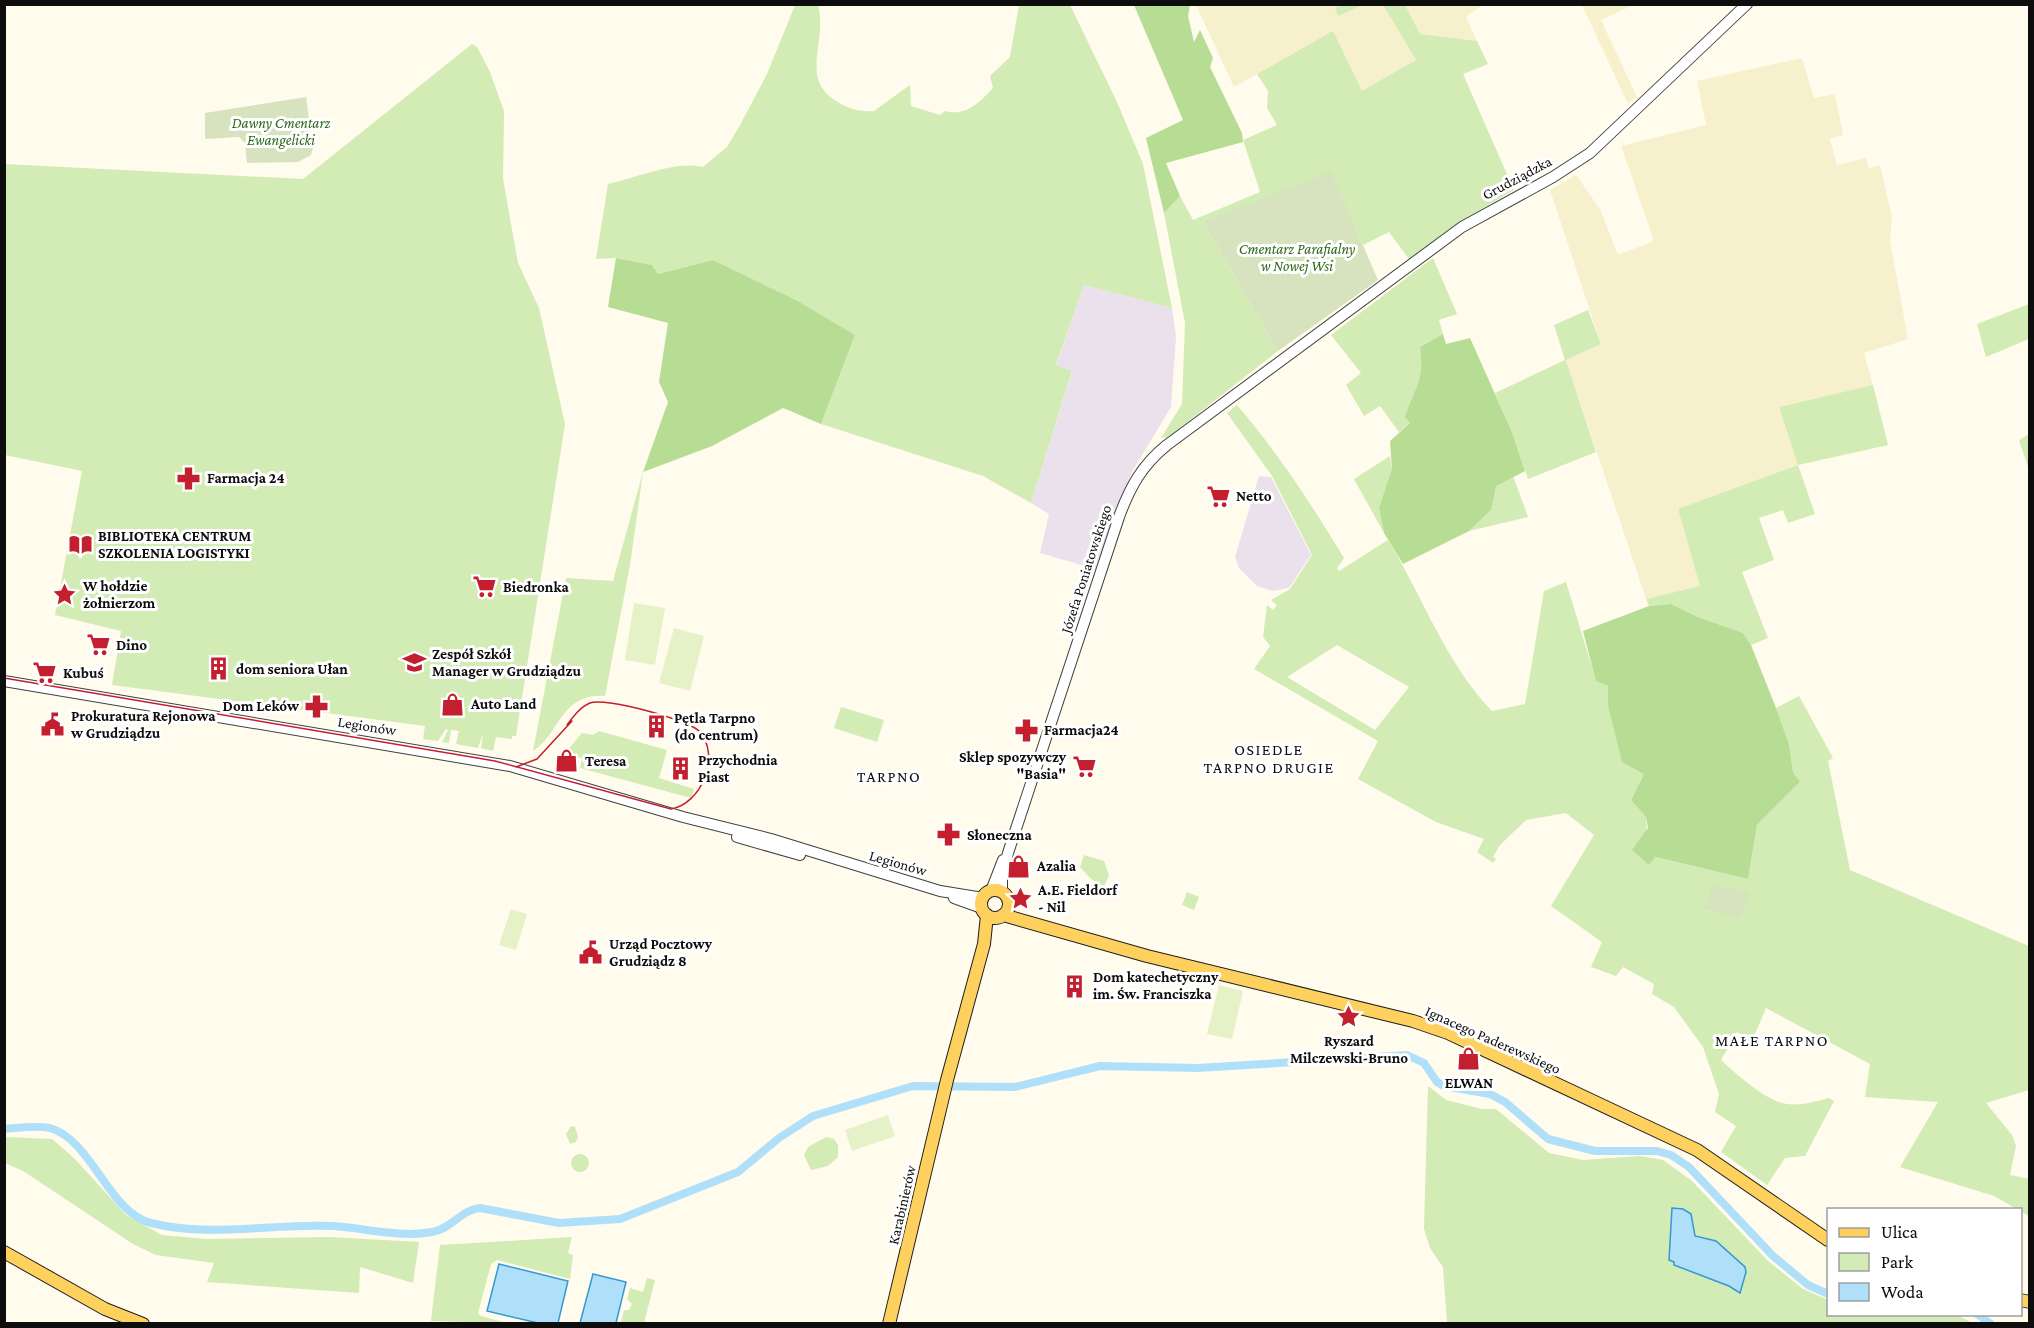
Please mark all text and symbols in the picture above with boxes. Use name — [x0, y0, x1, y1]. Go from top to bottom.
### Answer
park label: Dawny Cmentarz Ewangelicki — [232, 115, 331, 149]
street label: Grudziądzka — [1480, 153, 1555, 204]
park label: Cmentarz Parafialny w Nowej Wsi — [1239, 241, 1355, 275]
pharmacy icon: Farmacja 24 — [176, 465, 202, 491]
place label: Farmacja 24 — [207, 470, 285, 487]
supermarket icon: Netto — [1205, 483, 1231, 509]
place label: Netto — [1236, 488, 1272, 504]
street label: Józefa Poniatowskiego — [1057, 503, 1115, 637]
place label: BIBLIOTEKA CENTRUM SZKOLENIA LOGISTYKI — [98, 528, 251, 561]
library icon: BIBLIOTEKA CENTRUM SZKOLENIA LOGISTYKI — [67, 532, 93, 558]
supermarket icon: Biedronka — [472, 574, 498, 600]
place label: W hołdzie żołnierzom — [82, 578, 156, 611]
place label: Biedronka — [503, 579, 569, 595]
place icon: W hołdzie żołnierzom — [52, 582, 78, 608]
supermarket icon: Dino — [85, 632, 111, 658]
place label: Dino — [116, 637, 147, 653]
place label: Zespół Szkół Manager w Grudziądzu — [432, 646, 581, 679]
school or university icon: Zespół Szkół Manager w Grudziądzu — [401, 650, 427, 676]
building icon: dom seniora Ułan — [205, 656, 231, 682]
supermarket icon: Kubuś — [32, 660, 58, 686]
place label: dom seniora Ułan — [236, 661, 348, 677]
place label: Kubuś — [63, 665, 104, 681]
shop icon: Auto Land — [440, 691, 466, 717]
pharmacy icon: Dom Leków — [304, 693, 330, 719]
place label: Auto Land — [470, 696, 537, 712]
place label: Dom Leków — [223, 698, 300, 714]
place label: Prokuratura Rejonowa w Grudziądzu — [70, 708, 216, 741]
place label: Pętla Tarpno (do centrum) — [674, 710, 759, 744]
public building icon: Prokuratura Rejonowa w Grudziądzu — [40, 712, 66, 738]
street label: Legionów — [336, 713, 398, 740]
building icon: Pętla Tarpno (do centrum) — [643, 714, 669, 740]
pharmacy icon: Farmacja24 — [1013, 717, 1039, 743]
place label: Farmacja24 — [1044, 722, 1119, 739]
district label: OSIEDLE TARPNO DRUGIE — [1203, 741, 1335, 776]
shop icon: Teresa — [554, 748, 580, 774]
place label: Sklep spozywczy "Basia" — [959, 749, 1067, 782]
place label: Przychodnia Piast — [698, 752, 778, 785]
place label: Teresa — [585, 753, 627, 769]
supermarket icon: Sklep spozywczy "Basia" — [1071, 753, 1097, 779]
building icon: Przychodnia Piast — [667, 756, 693, 782]
district label: TARPNO — [857, 768, 921, 785]
pharmacy icon: Słoneczna — [936, 822, 962, 848]
place label: Słoneczna — [967, 827, 1032, 843]
street label: Legionów — [867, 847, 930, 880]
shop icon: Azalia — [1006, 853, 1032, 879]
place label: Azalia — [1036, 858, 1077, 874]
place label: A.E. Fieldorf - Nil — [1037, 882, 1118, 915]
place icon: A.E. Fieldorf - Nil — [1007, 886, 1033, 912]
place label: Urząd Pocztowy Grudziądz 8 — [609, 936, 713, 969]
public building icon: Urząd Pocztowy Grudziądz 8 — [578, 940, 604, 966]
place label: Dom katechetyczny im. Św. Franciszka — [1093, 969, 1219, 1002]
building icon: Dom katechetyczny im. Św. Franciszka — [1062, 973, 1088, 999]
street label: Ignacego Paderewskiego — [1422, 1003, 1563, 1078]
place icon: Ryszard Milczewski-Bruno — [1336, 1004, 1362, 1030]
district label: MAŁE TARPNO — [1715, 1032, 1829, 1049]
place label: Ryszard Milczewski-Bruno — [1290, 1033, 1408, 1066]
shop icon: ELWAN — [1456, 1046, 1482, 1072]
place label: ELWAN — [1445, 1075, 1493, 1091]
street label: Karabinierów — [885, 1163, 919, 1246]
legend — [1827, 1208, 2022, 1316]
text: Ulica — [1881, 1222, 1918, 1242]
text: Park — [1881, 1252, 1913, 1272]
text: Woda — [1881, 1282, 1924, 1302]

